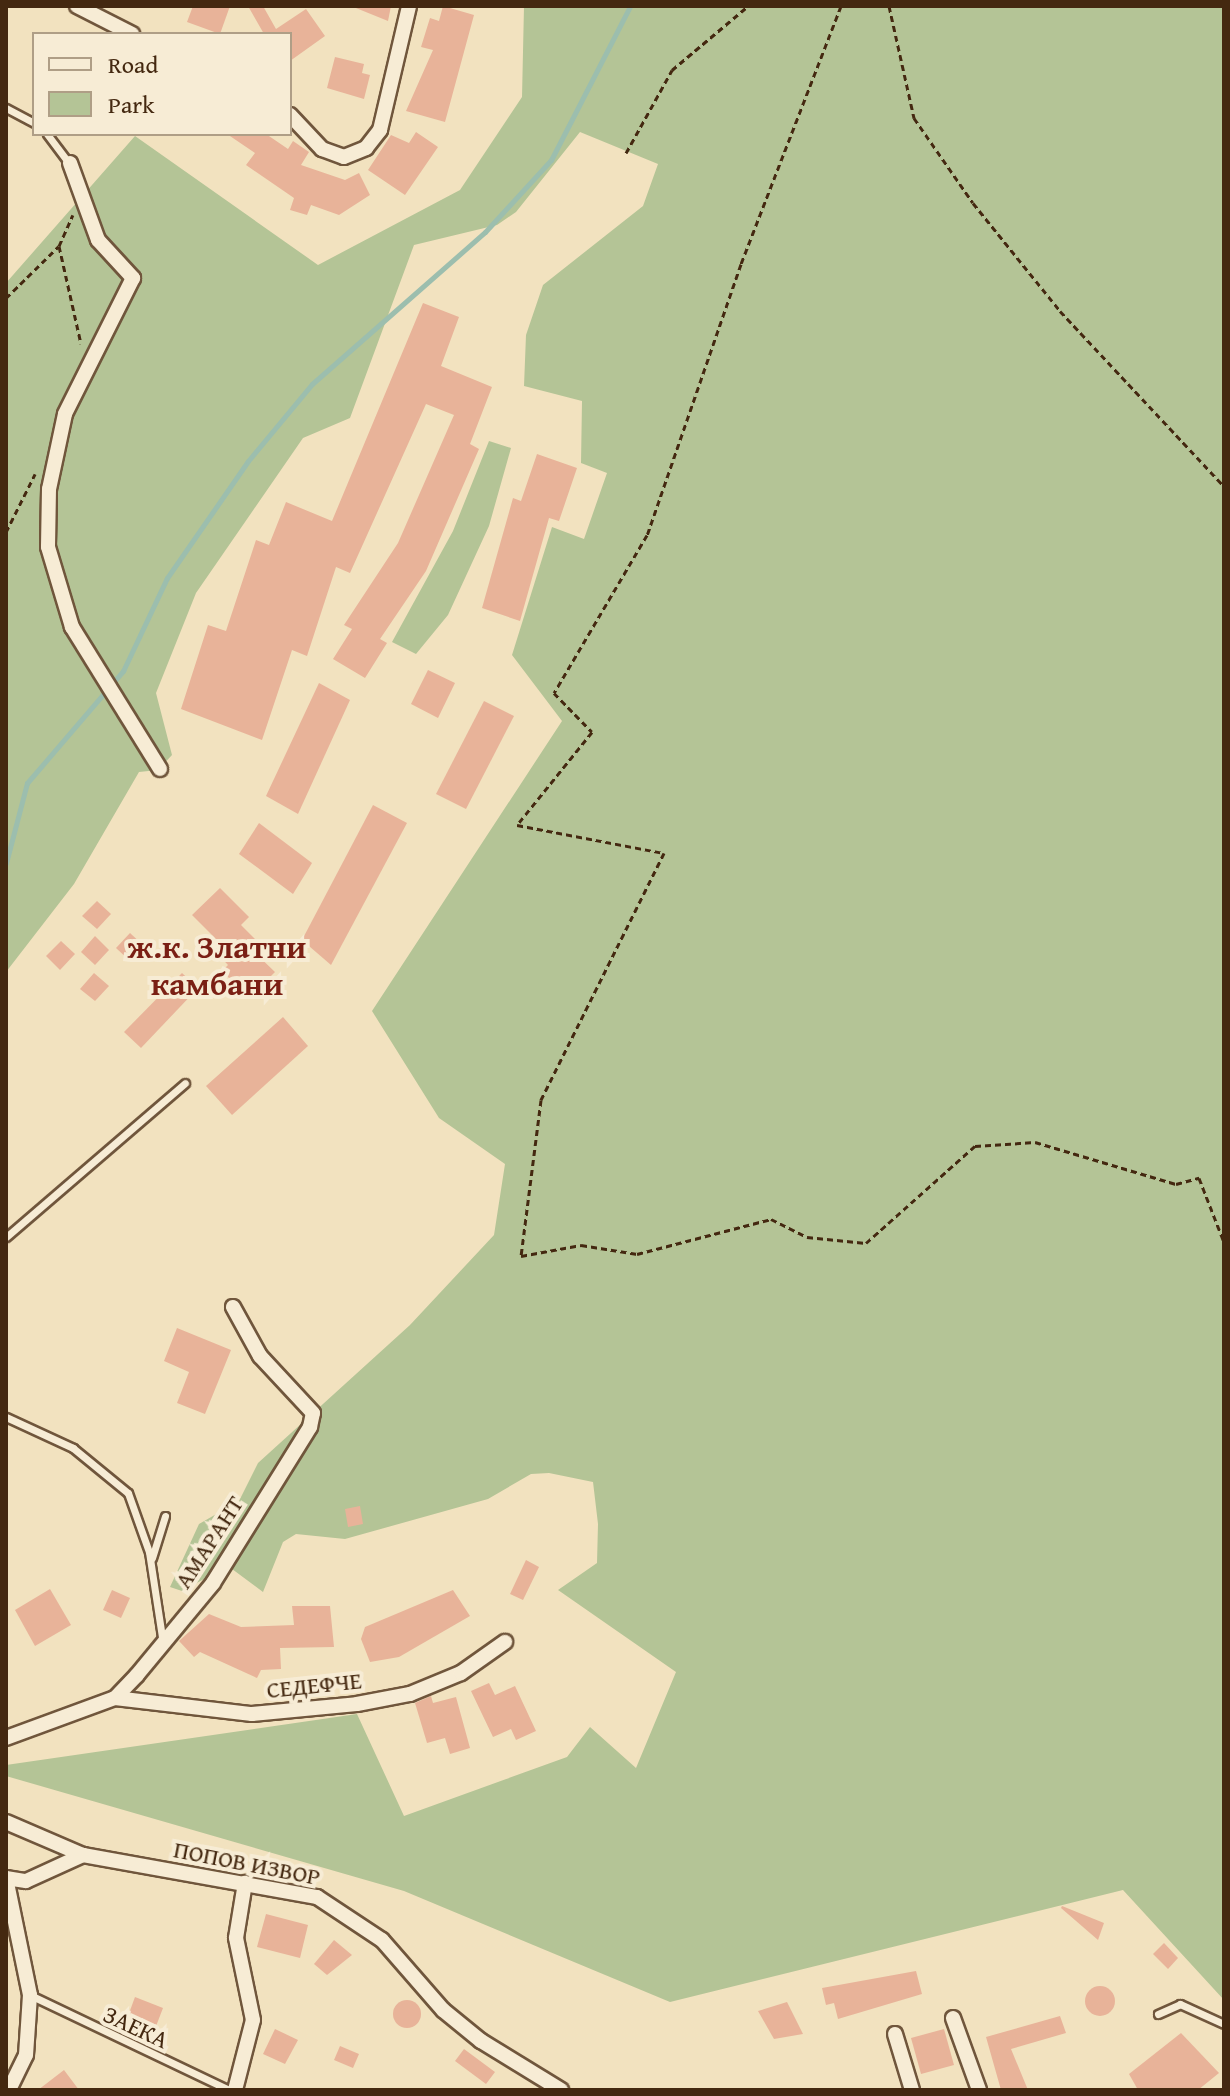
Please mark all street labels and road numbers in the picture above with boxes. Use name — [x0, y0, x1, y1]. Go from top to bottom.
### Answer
street label: АМАРАНТ — [168, 1490, 250, 1594]
street label: СЕДЕФЧЕ — [265, 1666, 363, 1704]
street label: ПОПОВ ИЗВОР — [171, 1835, 323, 1891]
street label: ЗАЕКА — [99, 1999, 173, 2055]

